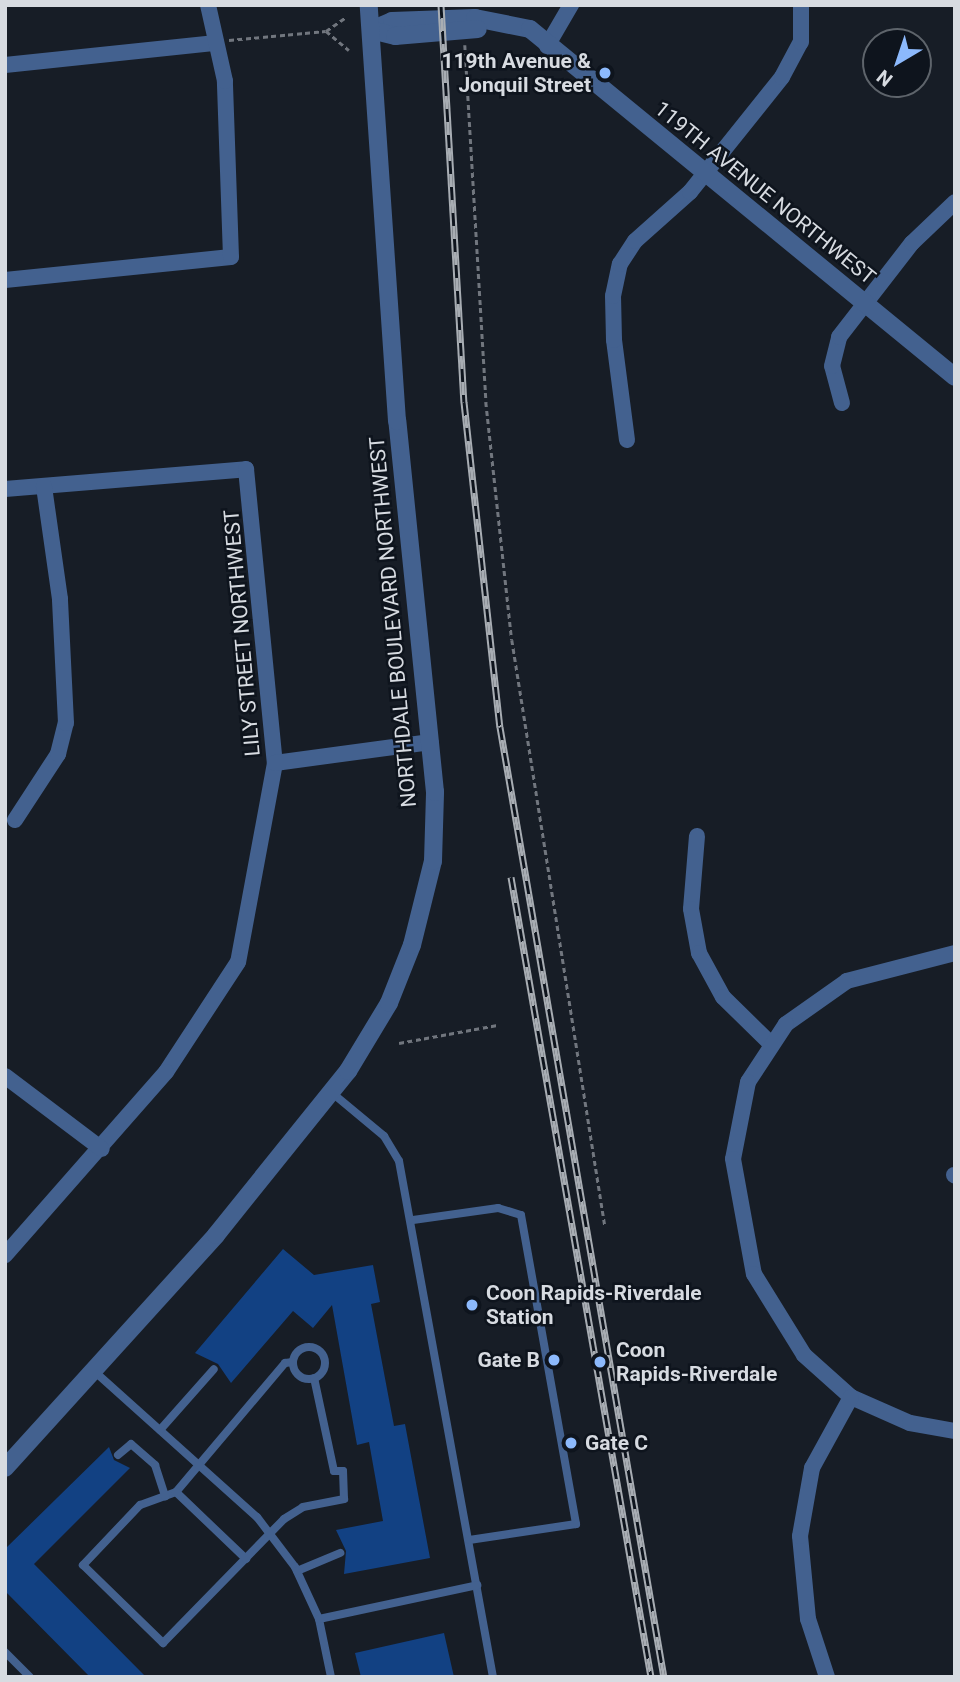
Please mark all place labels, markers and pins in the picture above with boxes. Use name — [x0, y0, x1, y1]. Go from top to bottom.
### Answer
place label: 119th Avenue & Jonquil Street — [441, 48, 591, 98]
marker: 119th Avenue & Jonquil Street — [597, 65, 613, 81]
place label: Coon Rapids-Riverdale Station — [486, 1280, 702, 1330]
marker: Coon Rapids-Riverdale Station — [464, 1297, 480, 1313]
place label: Coon Rapids-Riverdale — [616, 1337, 777, 1387]
place label: Gate B — [477, 1347, 540, 1373]
marker: Gate B — [546, 1352, 562, 1368]
marker: Coon Rapids-Riverdale — [590, 1352, 610, 1372]
place label: Gate C — [585, 1430, 648, 1456]
marker: Gate C — [563, 1435, 579, 1451]

